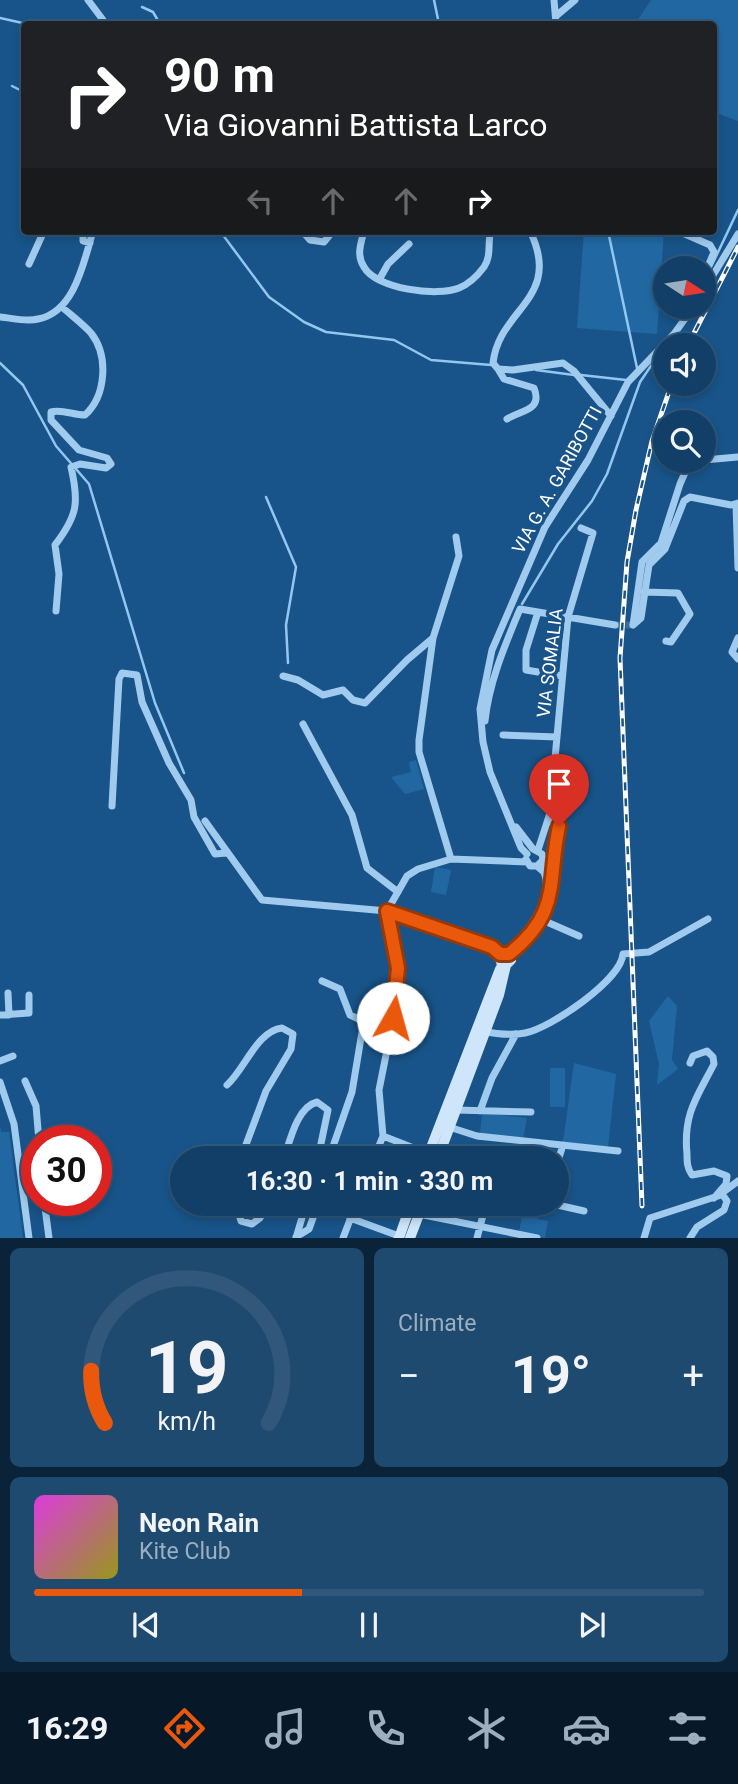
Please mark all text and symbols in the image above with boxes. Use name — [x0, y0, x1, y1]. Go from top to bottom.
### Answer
text: 90 m — [164, 47, 275, 104]
icon: right — [49, 49, 140, 140]
text: Via Giovanni Battista Larco — [164, 106, 547, 144]
icon: left — [241, 182, 279, 220]
icon: ahead — [314, 182, 352, 220]
icon: ahead — [387, 182, 425, 220]
icon: right — [460, 182, 498, 220]
north arrow — [653, 256, 716, 318]
map controls — [653, 256, 716, 473]
button: sound — [653, 333, 716, 396]
street label: VIA G. A. GARIBOTTI — [507, 403, 606, 557]
button: search — [653, 410, 716, 473]
street label: VIA SOMALIA — [532, 607, 567, 719]
pin — [529, 754, 589, 826]
icon: arrive — [540, 765, 578, 803]
position arrow — [356, 981, 430, 1055]
speed limit sign: 30 — [21, 1125, 112, 1216]
text: 16:30 · 1 min · 330 m — [246, 1166, 493, 1196]
text: Climate — [398, 1310, 477, 1337]
text: 19 — [145, 1326, 229, 1412]
text: 19° — [511, 1345, 591, 1406]
text: − — [398, 1354, 420, 1398]
text: + — [682, 1354, 704, 1398]
text: km/h — [158, 1407, 216, 1436]
text: Neon Rain — [139, 1508, 259, 1538]
text: Kite Club — [139, 1538, 231, 1565]
icon: previous — [127, 1606, 165, 1644]
icon: pause — [350, 1606, 388, 1644]
icon: next — [573, 1606, 611, 1644]
icon: directions — [160, 1704, 209, 1753]
icon: music — [261, 1704, 310, 1753]
icon: phone — [361, 1704, 410, 1753]
icon: climate — [462, 1704, 511, 1753]
icon: car — [562, 1704, 611, 1753]
icon: filters — [663, 1704, 712, 1753]
text: 16:29 — [26, 1709, 108, 1747]

